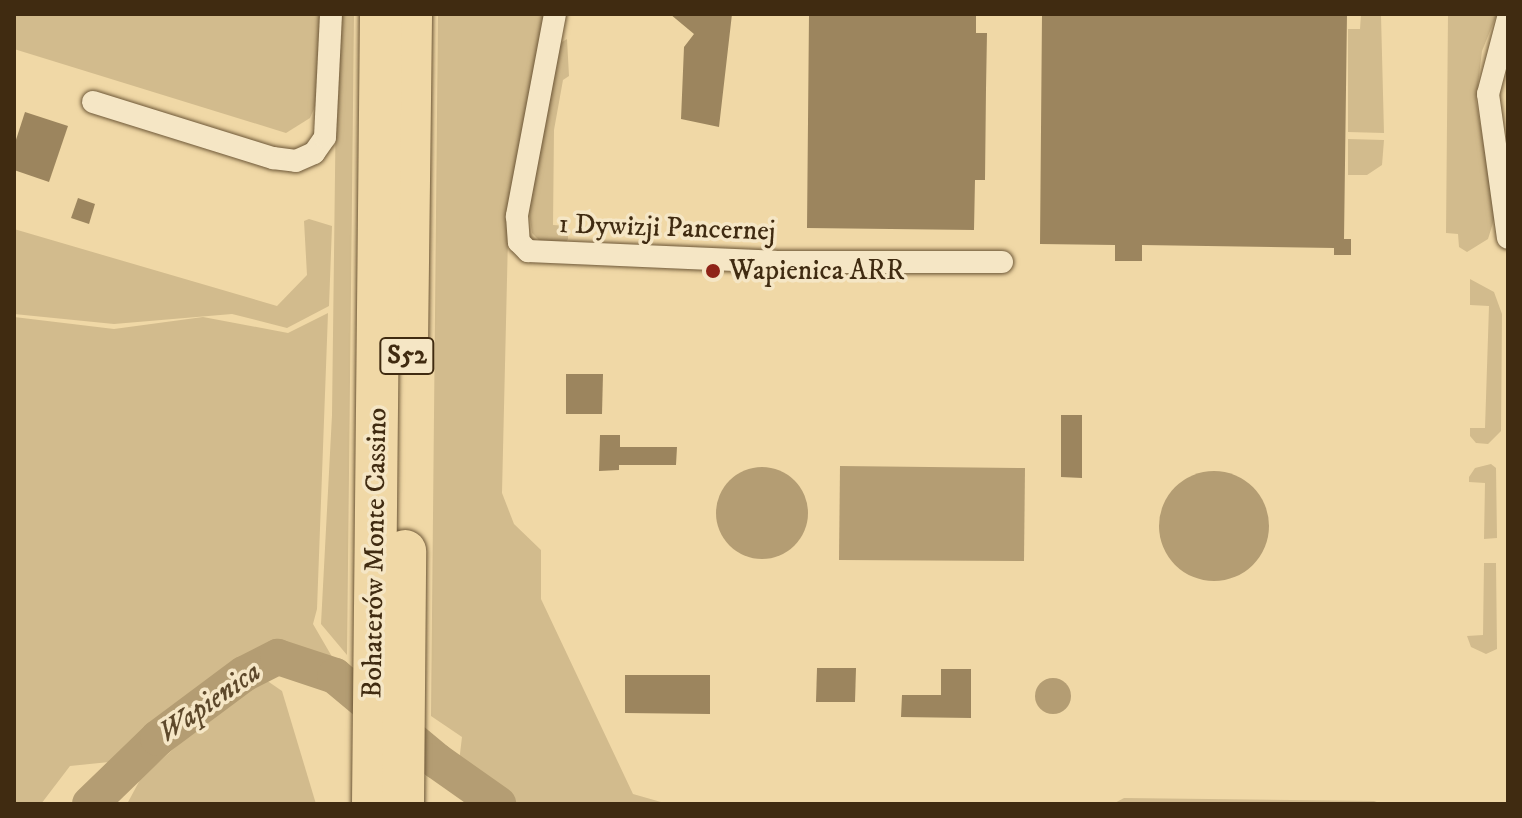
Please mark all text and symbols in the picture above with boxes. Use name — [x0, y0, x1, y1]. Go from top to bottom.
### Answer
street label: 1 Dywizji Pancernej — [558, 207, 776, 249]
place label: Wapienica ARR — [729, 254, 905, 288]
marker: Wapienica ARR — [704, 262, 722, 280]
road number: S52 — [379, 334, 435, 378]
street label: Bohaterów Monte Cassino — [356, 407, 394, 699]
water label: Wapienica — [151, 655, 269, 751]

